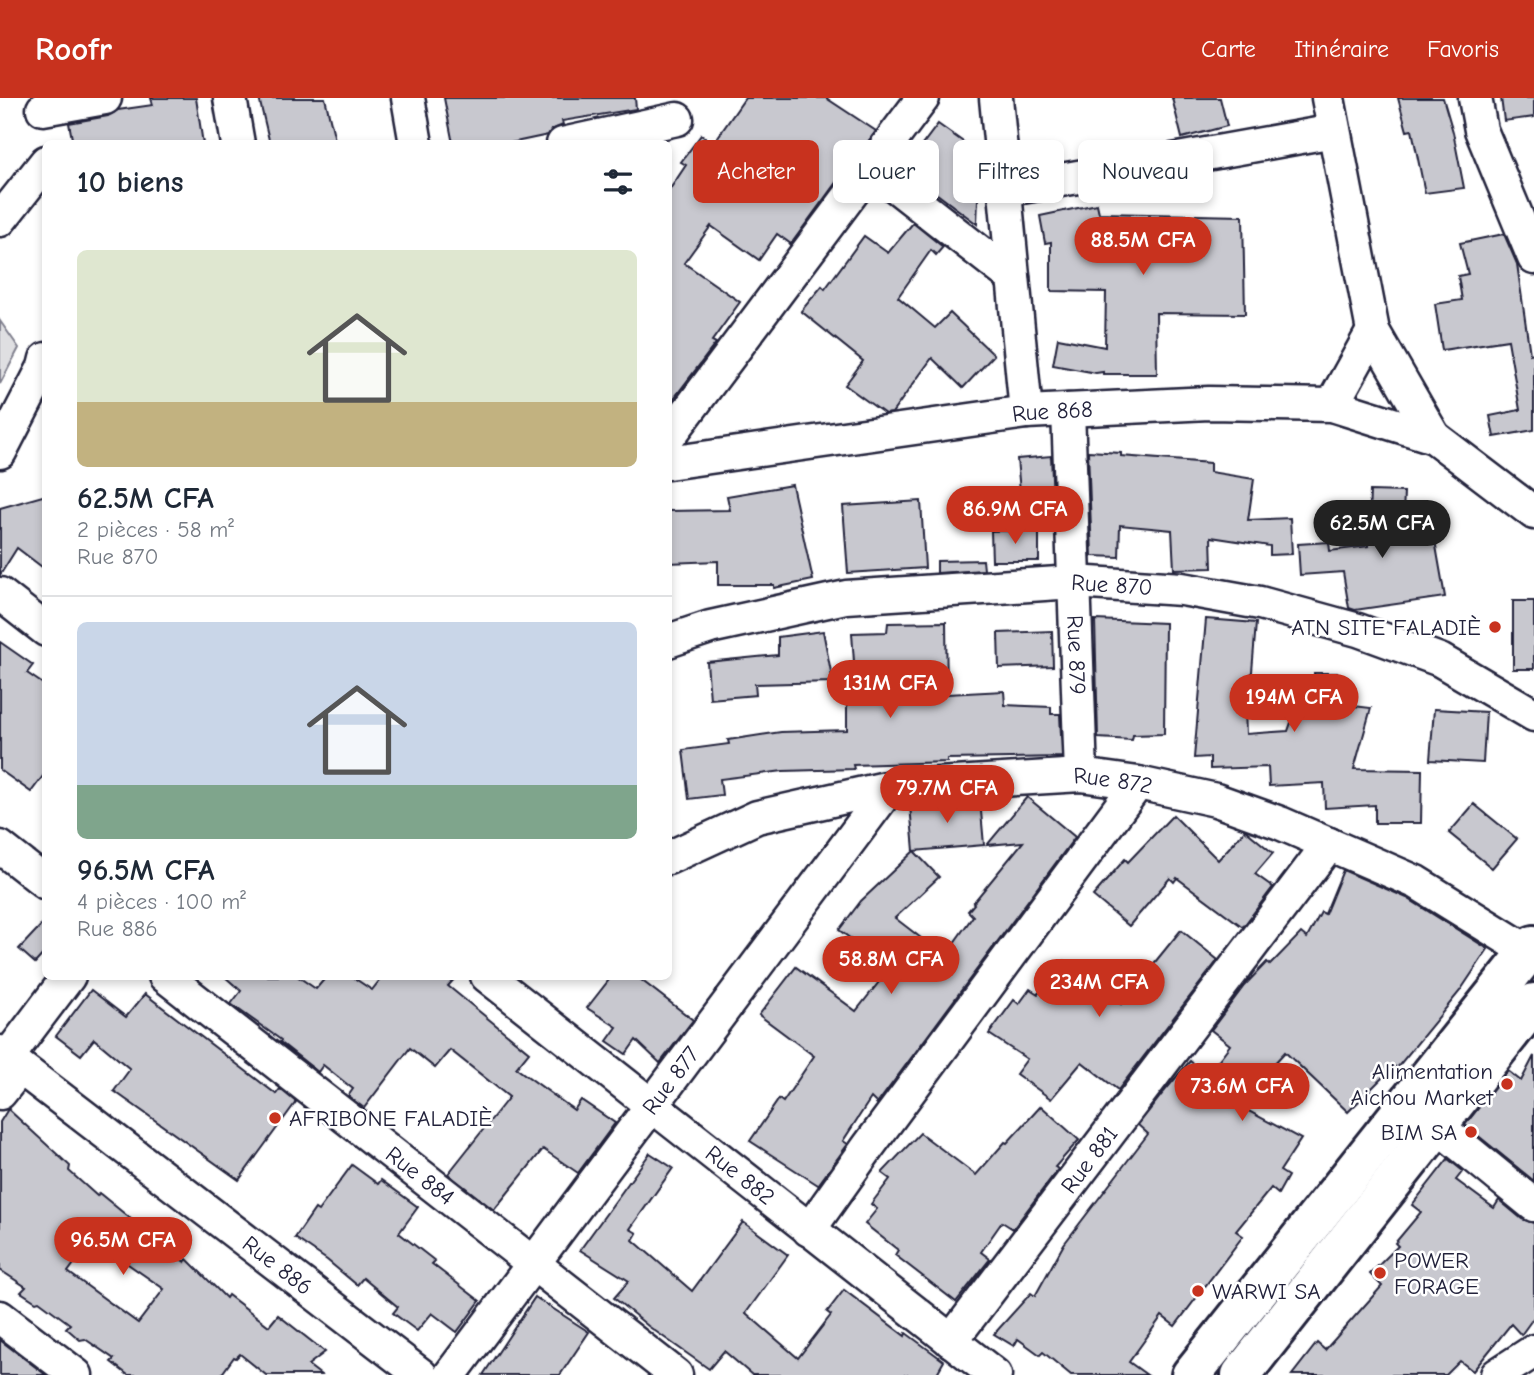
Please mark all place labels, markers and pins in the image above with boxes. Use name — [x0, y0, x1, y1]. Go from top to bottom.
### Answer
pin: 88.5M CFA — [1063, 218, 1223, 277]
pin: 86.9M CFA — [935, 486, 1095, 546]
pin: 62.5M CFA — [1302, 500, 1462, 560]
place label: ATN SITE FALADIÈ — [1291, 614, 1481, 641]
marker: ATN SITE FALADIÈ — [1487, 619, 1503, 635]
pin: 131M CFA — [818, 660, 962, 720]
pin: 194M CFA — [1222, 674, 1366, 734]
pin: 79.7M CFA — [867, 766, 1027, 825]
pin: 58.8M CFA — [811, 936, 971, 996]
pin: 234M CFA — [1027, 960, 1171, 1019]
place label: Alimentation Aichou Market — [1350, 1058, 1494, 1111]
pin: 73.6M CFA — [1162, 1063, 1322, 1123]
marker: Alimentation Aichou Market — [1499, 1076, 1515, 1092]
place label: AFRIBONE FALADIÈ — [289, 1105, 492, 1132]
marker: AFRIBONE FALADIÈ — [267, 1110, 283, 1126]
place label: BIM SA — [1381, 1119, 1457, 1146]
marker: BIM SA — [1463, 1124, 1479, 1140]
pin: 96.5M CFA — [43, 1218, 203, 1277]
place label: POWER FORAGE — [1394, 1247, 1479, 1300]
marker: POWER FORAGE — [1372, 1265, 1388, 1281]
place label: WARWI SA — [1212, 1278, 1321, 1305]
marker: WARWI SA — [1190, 1283, 1206, 1299]

